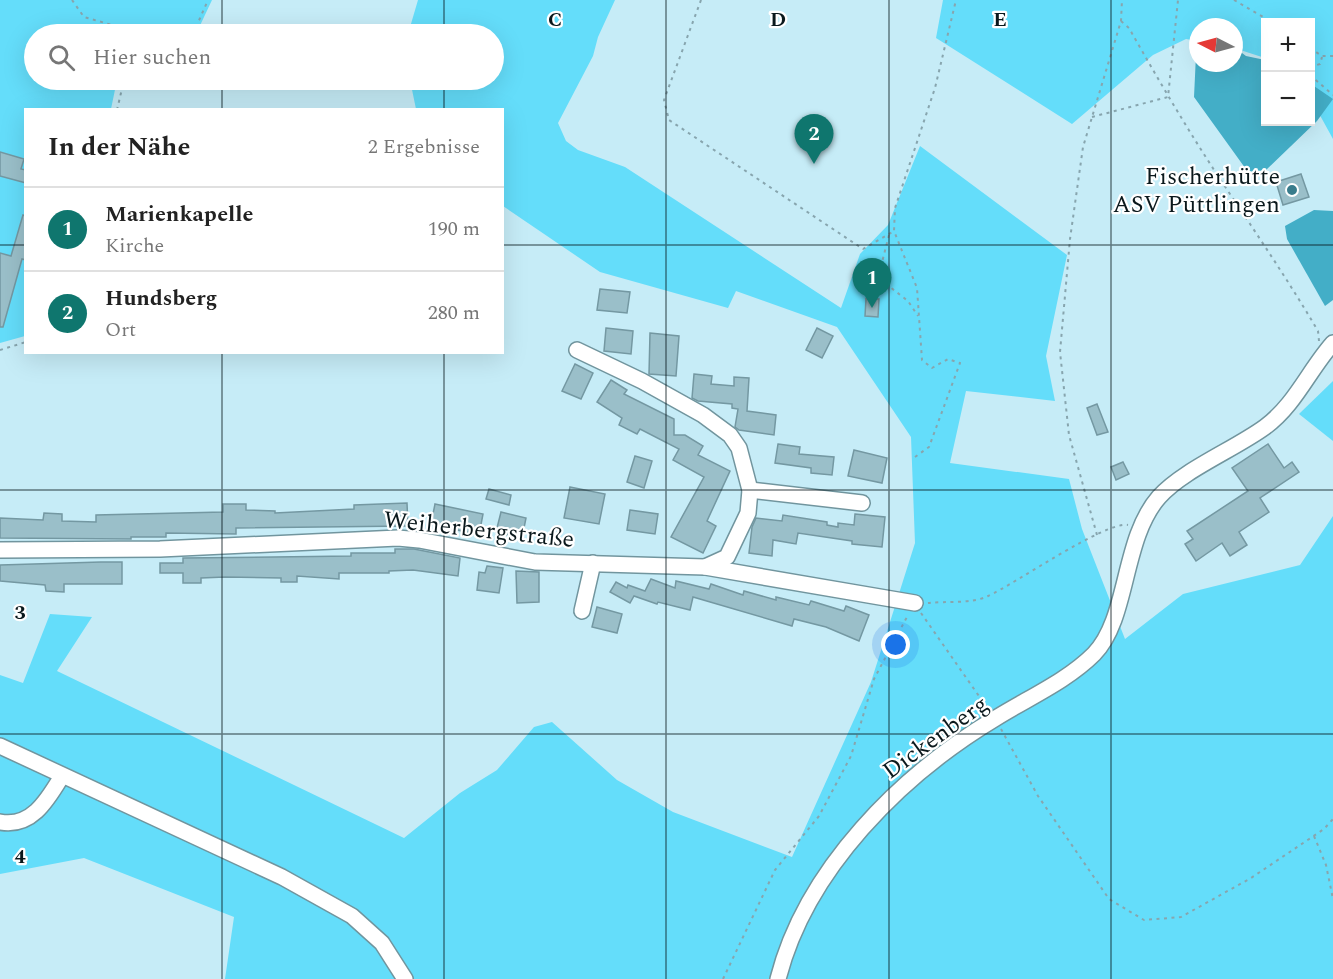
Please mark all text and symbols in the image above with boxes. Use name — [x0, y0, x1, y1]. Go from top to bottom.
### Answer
text: C — [548, 5, 562, 35]
text: D — [770, 5, 786, 35]
text: E — [993, 5, 1007, 35]
north arrow — [1189, 18, 1243, 72]
map controls — [1261, 18, 1315, 126]
button: + — [1261, 18, 1315, 72]
search box — [24, 24, 504, 90]
icon: search — [45, 41, 78, 74]
text: Hier suchen — [93, 41, 211, 74]
button: − — [1261, 72, 1315, 126]
pin: 2 — [794, 114, 834, 164]
text: In der Nähe — [48, 127, 190, 167]
text: 2 Ergebnisse — [368, 132, 480, 162]
place label: Fischerhütte ASV Püttlingen — [1113, 159, 1280, 223]
marker: Fischerhütte ASV Püttlingen — [1285, 183, 1299, 197]
text: Marienkapelle — [105, 198, 253, 231]
text: 1 — [62, 214, 73, 244]
text: 190 m — [428, 214, 480, 244]
text: Kirche — [105, 231, 164, 261]
pin: 1 — [852, 258, 892, 308]
text: Hundsberg — [105, 282, 217, 315]
text: 2 — [62, 298, 73, 328]
text: 280 m — [428, 298, 480, 328]
text: Ort — [105, 315, 136, 345]
street label: Weiherbergstraße — [382, 502, 576, 558]
text: 3 — [14, 598, 26, 628]
your location — [881, 630, 910, 659]
street label: Dickenberg — [875, 687, 996, 789]
text: 4 — [14, 842, 26, 872]

